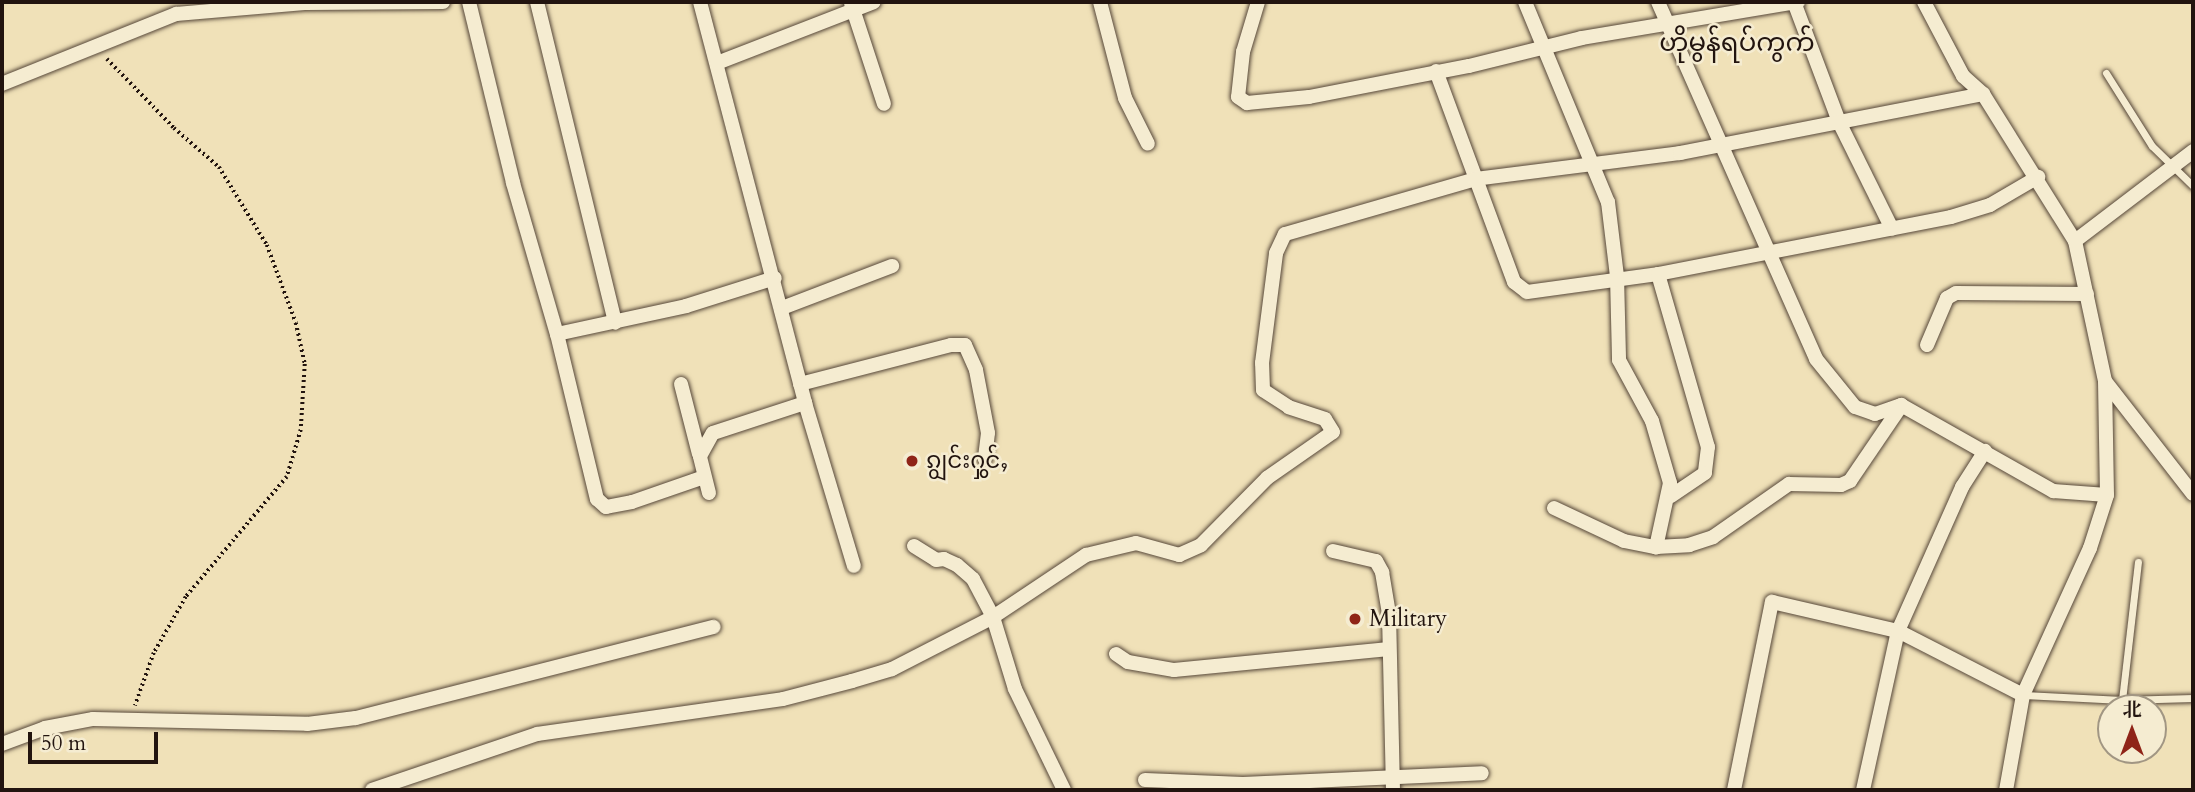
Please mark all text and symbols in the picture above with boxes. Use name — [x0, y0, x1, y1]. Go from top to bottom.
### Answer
district label: ဟိုမွန်ရပ်ကွက် — [1659, 27, 1815, 59]
place label: ၵျွင်းႁွင်ႇ — [926, 447, 1008, 475]
marker: ၵျွင်းႁွင်ႇ — [904, 453, 920, 469]
place label: Military — [1369, 605, 1447, 633]
marker: Military — [1347, 611, 1363, 627]
north arrow — [2097, 694, 2167, 764]
text: 北 — [2122, 697, 2142, 723]
scale bar — [32, 718, 161, 762]
text: 50 m — [41, 729, 86, 758]

